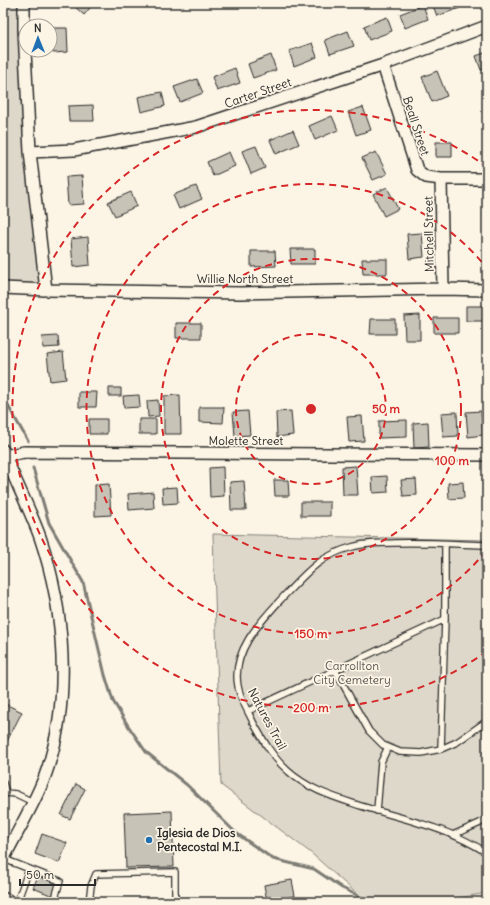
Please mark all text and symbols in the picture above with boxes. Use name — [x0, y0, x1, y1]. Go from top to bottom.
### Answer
north arrow — [18, 18, 58, 58]
text: N — [34, 21, 42, 35]
street label: Carter Street — [222, 74, 293, 111]
street label: Beall Street — [400, 94, 433, 157]
street label: Mitchell Street — [420, 196, 437, 272]
street label: Willie North Street — [197, 271, 293, 286]
text: 50 m — [372, 401, 401, 416]
centre of rings — [304, 402, 318, 416]
street label: Molette Street — [209, 433, 283, 448]
text: 100 m — [435, 453, 469, 468]
text: 150 m — [295, 626, 328, 641]
park label: Carrollton City Cemetery — [313, 658, 391, 687]
street label: Natures Trail — [245, 685, 290, 752]
text: 200 m — [293, 700, 329, 715]
place label: Iglesia de Dios Pentecostal M.I. — [157, 825, 243, 854]
marker: Iglesia de Dios Pentecostal M.I. — [144, 835, 154, 845]
scale bar — [20, 861, 95, 887]
text: 50 m — [26, 867, 55, 882]

